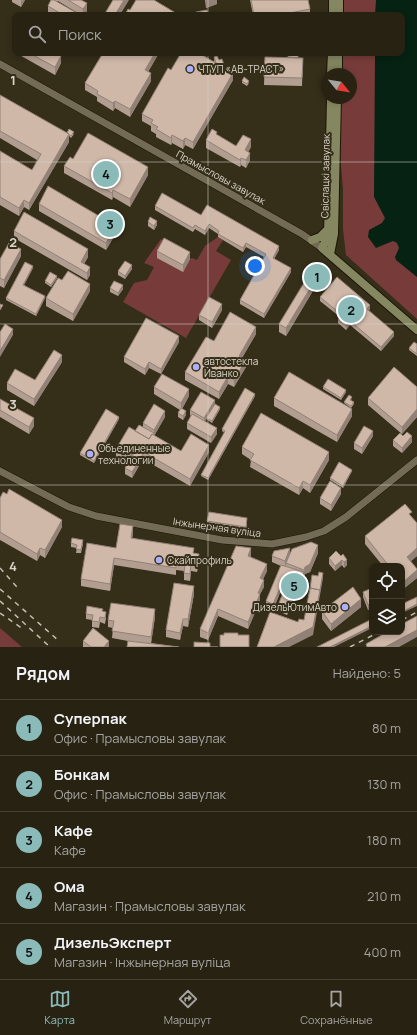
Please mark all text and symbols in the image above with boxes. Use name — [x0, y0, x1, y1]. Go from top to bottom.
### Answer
search box — [12, 12, 405, 56]
icon: search — [26, 23, 48, 45]
text: Поиск — [58, 24, 102, 45]
place label: ЧТУП «АВ-ТРАСТ» — [198, 62, 284, 76]
marker: ЧТУП «АВ-ТРАСТ» — [185, 64, 195, 74]
north arrow — [321, 68, 357, 104]
text: 1 — [10, 71, 16, 89]
street label: Свіслацкі завулак — [317, 133, 333, 218]
street label: Прамысловы завулак — [174, 147, 269, 208]
pin: 4 — [93, 159, 119, 189]
pin: 3 — [97, 209, 123, 239]
text: 2 — [9, 233, 17, 251]
your location — [245, 256, 265, 276]
pin: 1 — [304, 262, 330, 292]
pin: 2 — [338, 295, 364, 325]
place label: автостекла Иванко — [204, 354, 258, 380]
marker: автостекла Иванко — [191, 362, 201, 372]
text: 3 — [9, 395, 17, 413]
place label: Объединенные технологии — [98, 441, 170, 467]
marker: Объединенные технологии — [85, 449, 95, 459]
street label: Інжынерная вуліца — [172, 514, 262, 540]
place label: Скайпрофиль — [167, 553, 232, 567]
marker: Скайпрофиль — [154, 555, 164, 565]
text: 4 — [9, 557, 17, 575]
map controls — [369, 563, 405, 635]
button: locate — [369, 563, 405, 599]
pin: 5 — [281, 571, 307, 601]
button: layers — [369, 599, 405, 635]
place label: ДизельЮтимАвто — [253, 600, 337, 614]
marker: ДизельЮтимАвто — [340, 602, 350, 612]
text: Рядом — [16, 662, 70, 685]
text: Найдено: 5 — [333, 664, 401, 682]
text: Суперпак — [54, 708, 127, 729]
text: 1 — [26, 719, 32, 737]
text: 80 m — [372, 719, 401, 737]
text: Офис · Прамысловы завулак — [54, 729, 226, 747]
text: Бонкам — [54, 764, 110, 785]
text: 2 — [25, 775, 33, 793]
text: 130 m — [367, 775, 401, 793]
text: Офис · Прамысловы завулак — [54, 785, 226, 803]
text: Кафе — [54, 820, 93, 841]
text: 3 — [25, 831, 33, 849]
text: 180 m — [367, 831, 401, 849]
text: Кафе — [54, 841, 86, 859]
text: Ома — [54, 876, 85, 897]
text: 4 — [25, 887, 33, 905]
text: 210 m — [367, 887, 401, 905]
text: Магазин · Прамысловы завулак — [54, 897, 246, 915]
text: ДизельЭксперт — [54, 932, 172, 953]
text: 5 — [25, 943, 33, 961]
text: 400 m — [364, 943, 401, 961]
text: Магазин · Інжынерная вуліца — [54, 953, 230, 971]
tab: Карта — [44, 988, 75, 1027]
tab: Маршрут — [164, 988, 212, 1027]
tab: Сохранённые — [300, 988, 373, 1027]

